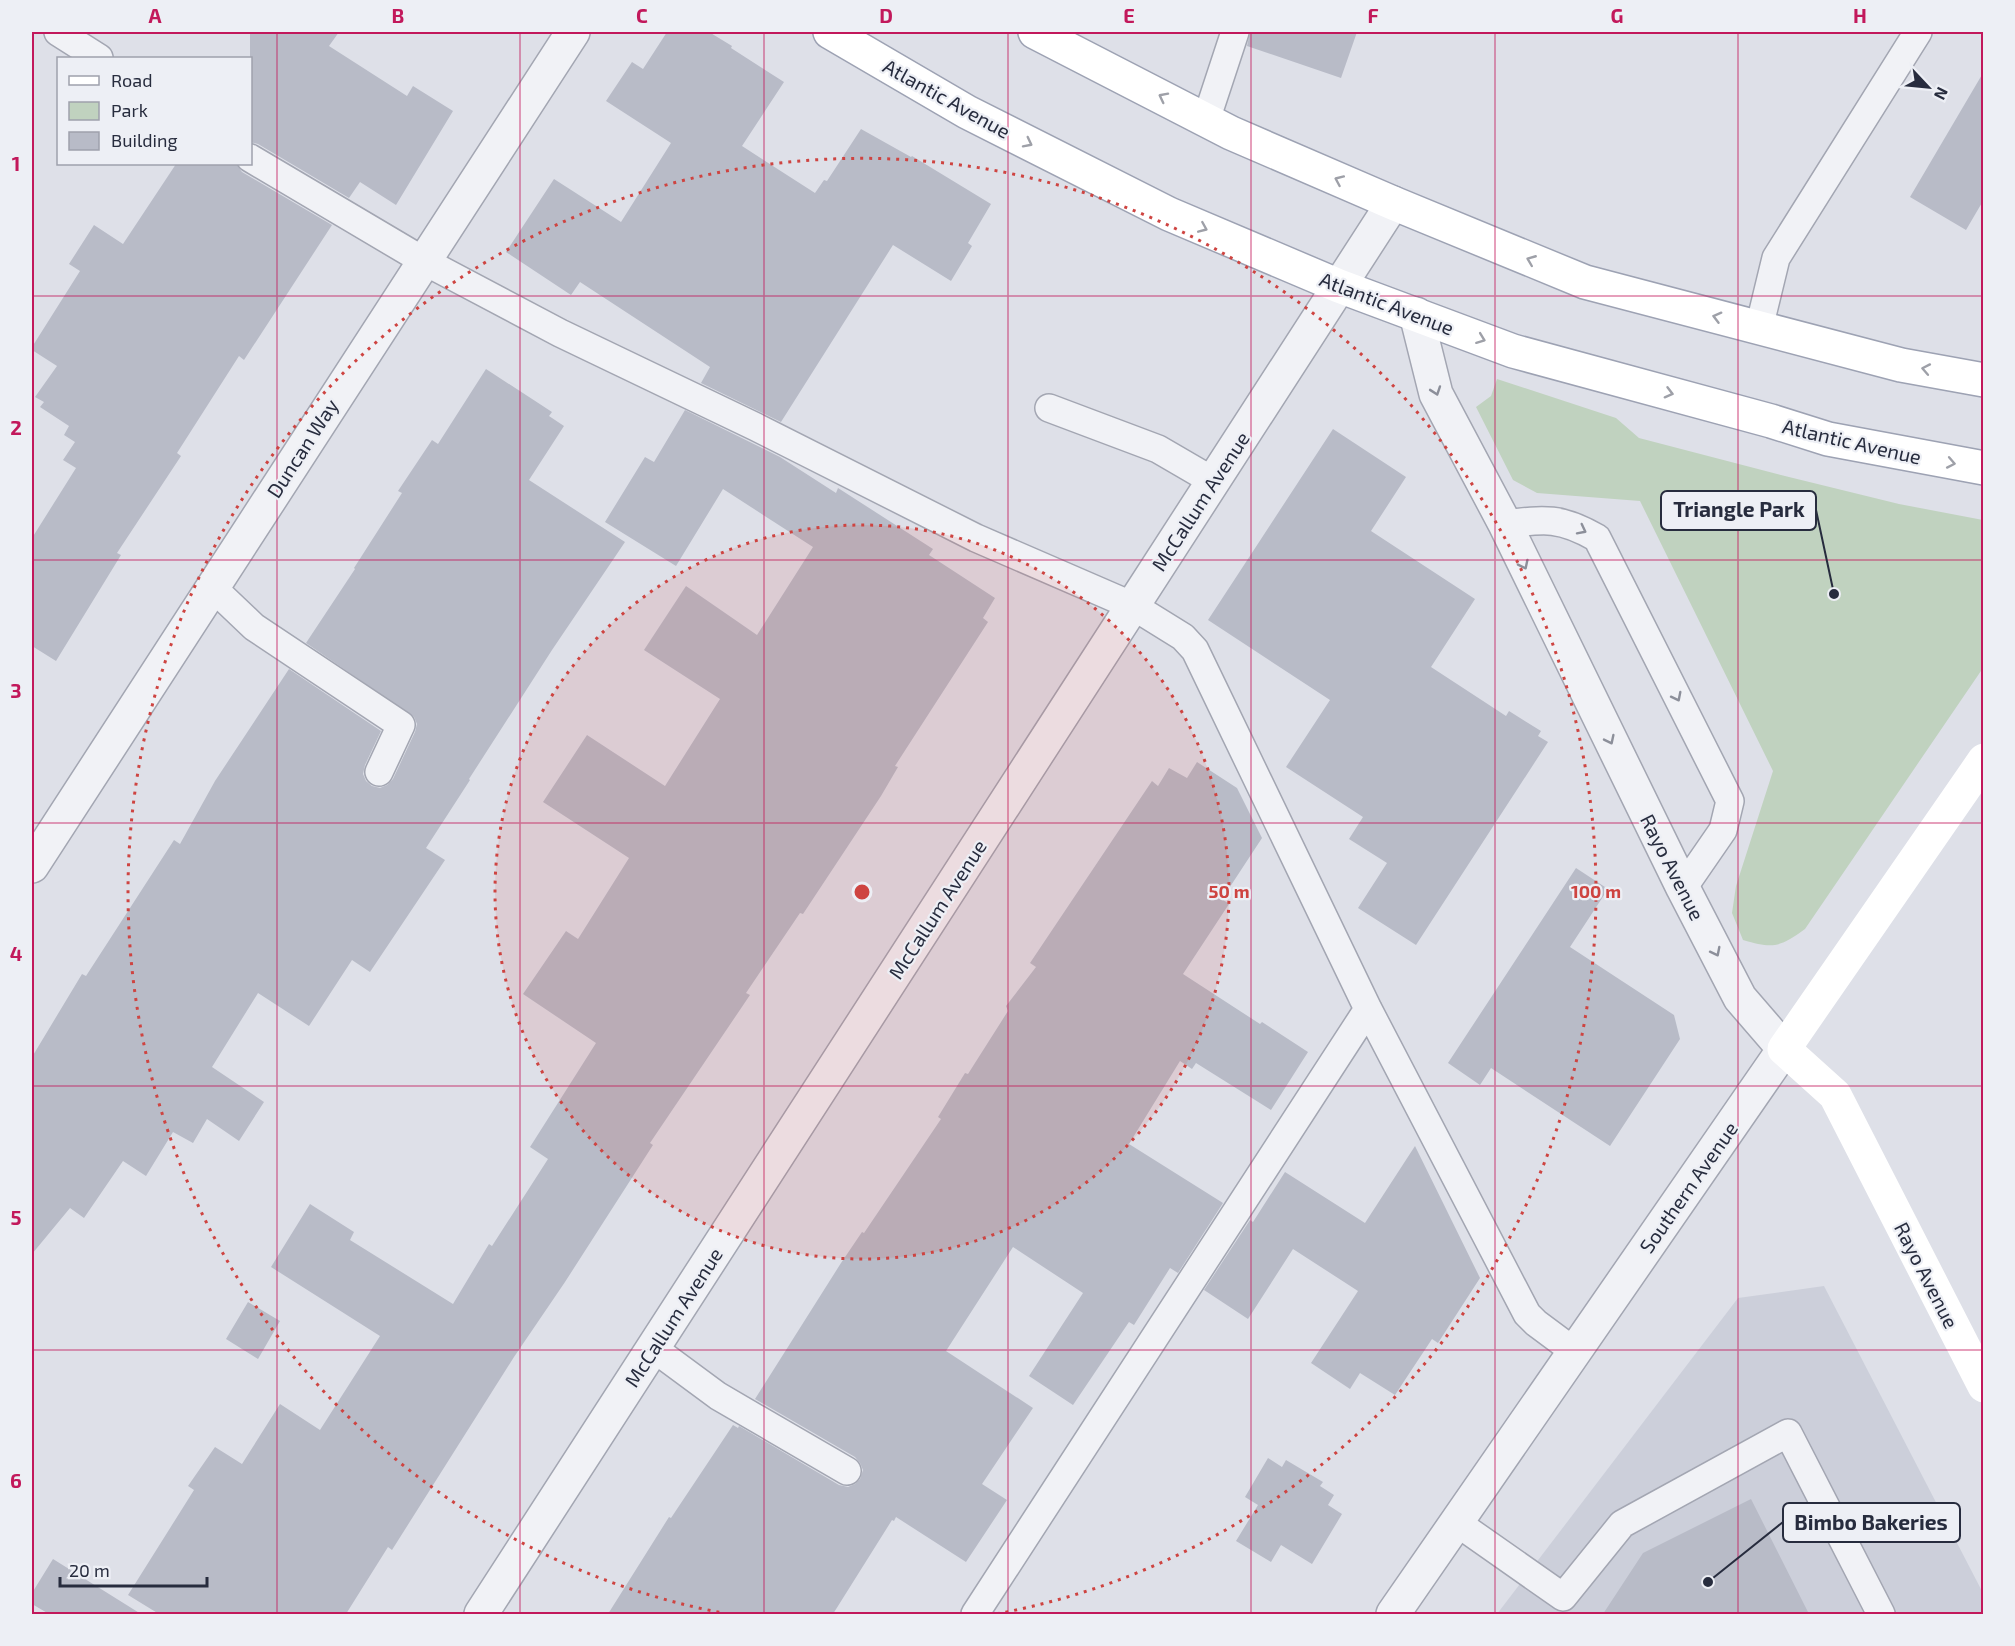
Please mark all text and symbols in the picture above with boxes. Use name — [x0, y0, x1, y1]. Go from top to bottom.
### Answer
text: A — [148, 3, 162, 27]
text: B — [392, 3, 404, 27]
text: C — [636, 3, 648, 27]
text: D — [879, 3, 893, 27]
text: E — [1123, 3, 1135, 27]
text: F — [1367, 3, 1379, 27]
text: G — [1611, 3, 1623, 27]
text: H — [1853, 3, 1867, 27]
street label: Atlantic Avenue — [879, 53, 1015, 143]
legend — [57, 57, 252, 165]
north arrow — [1898, 57, 1958, 117]
text: Road — [111, 69, 152, 91]
text: N — [1931, 84, 1953, 103]
one-way arrow — [1158, 93, 1169, 105]
text: Park — [111, 99, 148, 121]
text: Building — [111, 129, 178, 151]
one-way arrow — [1021, 135, 1032, 147]
text: 1 — [12, 151, 20, 175]
one-way arrow — [1335, 175, 1346, 187]
one-way arrow — [1196, 221, 1207, 233]
one-way arrow — [1526, 255, 1537, 267]
street label: Atlantic Avenue — [1317, 266, 1457, 340]
one-way arrow — [1712, 311, 1722, 324]
one-way arrow — [1475, 332, 1486, 344]
one-way arrow — [1921, 363, 1931, 376]
one-way arrow — [1429, 385, 1441, 396]
one-way arrow — [1664, 386, 1674, 399]
street label: Duncan Way — [261, 394, 343, 502]
street label: Atlantic Avenue — [1780, 413, 1924, 469]
text: 2 — [10, 415, 22, 439]
street label: McCallum Avenue — [1146, 427, 1254, 575]
one-way arrow — [1945, 456, 1955, 469]
callout: Triangle Park — [1661, 491, 1816, 530]
text: Triangle Park — [1673, 496, 1805, 521]
one-way arrow — [1576, 523, 1586, 534]
one-way arrow — [1517, 558, 1529, 569]
text: 3 — [10, 678, 22, 702]
one-way arrow — [1670, 690, 1682, 701]
one-way arrow — [1603, 733, 1614, 744]
street label: Rayo Avenue — [1636, 810, 1710, 924]
street label: McCallum Avenue — [883, 835, 991, 983]
text: 50 m — [1208, 880, 1250, 902]
text: 100 m — [1571, 880, 1621, 902]
centre of rings — [852, 882, 872, 902]
text: 4 — [10, 941, 23, 965]
one-way arrow — [1709, 946, 1720, 956]
street label: Southern Avenue — [1634, 1117, 1742, 1257]
text: 5 — [10, 1205, 22, 1229]
street label: Rayo Avenue — [1890, 1218, 1964, 1332]
street label: McCallum Avenue — [619, 1243, 727, 1391]
text: 6 — [10, 1468, 22, 1492]
callout: Bimbo Bakeries — [1783, 1503, 1960, 1542]
text: Bimbo Bakeries — [1794, 1509, 1948, 1534]
scale bar — [60, 1550, 207, 1588]
text: 20 m — [69, 1559, 110, 1581]

